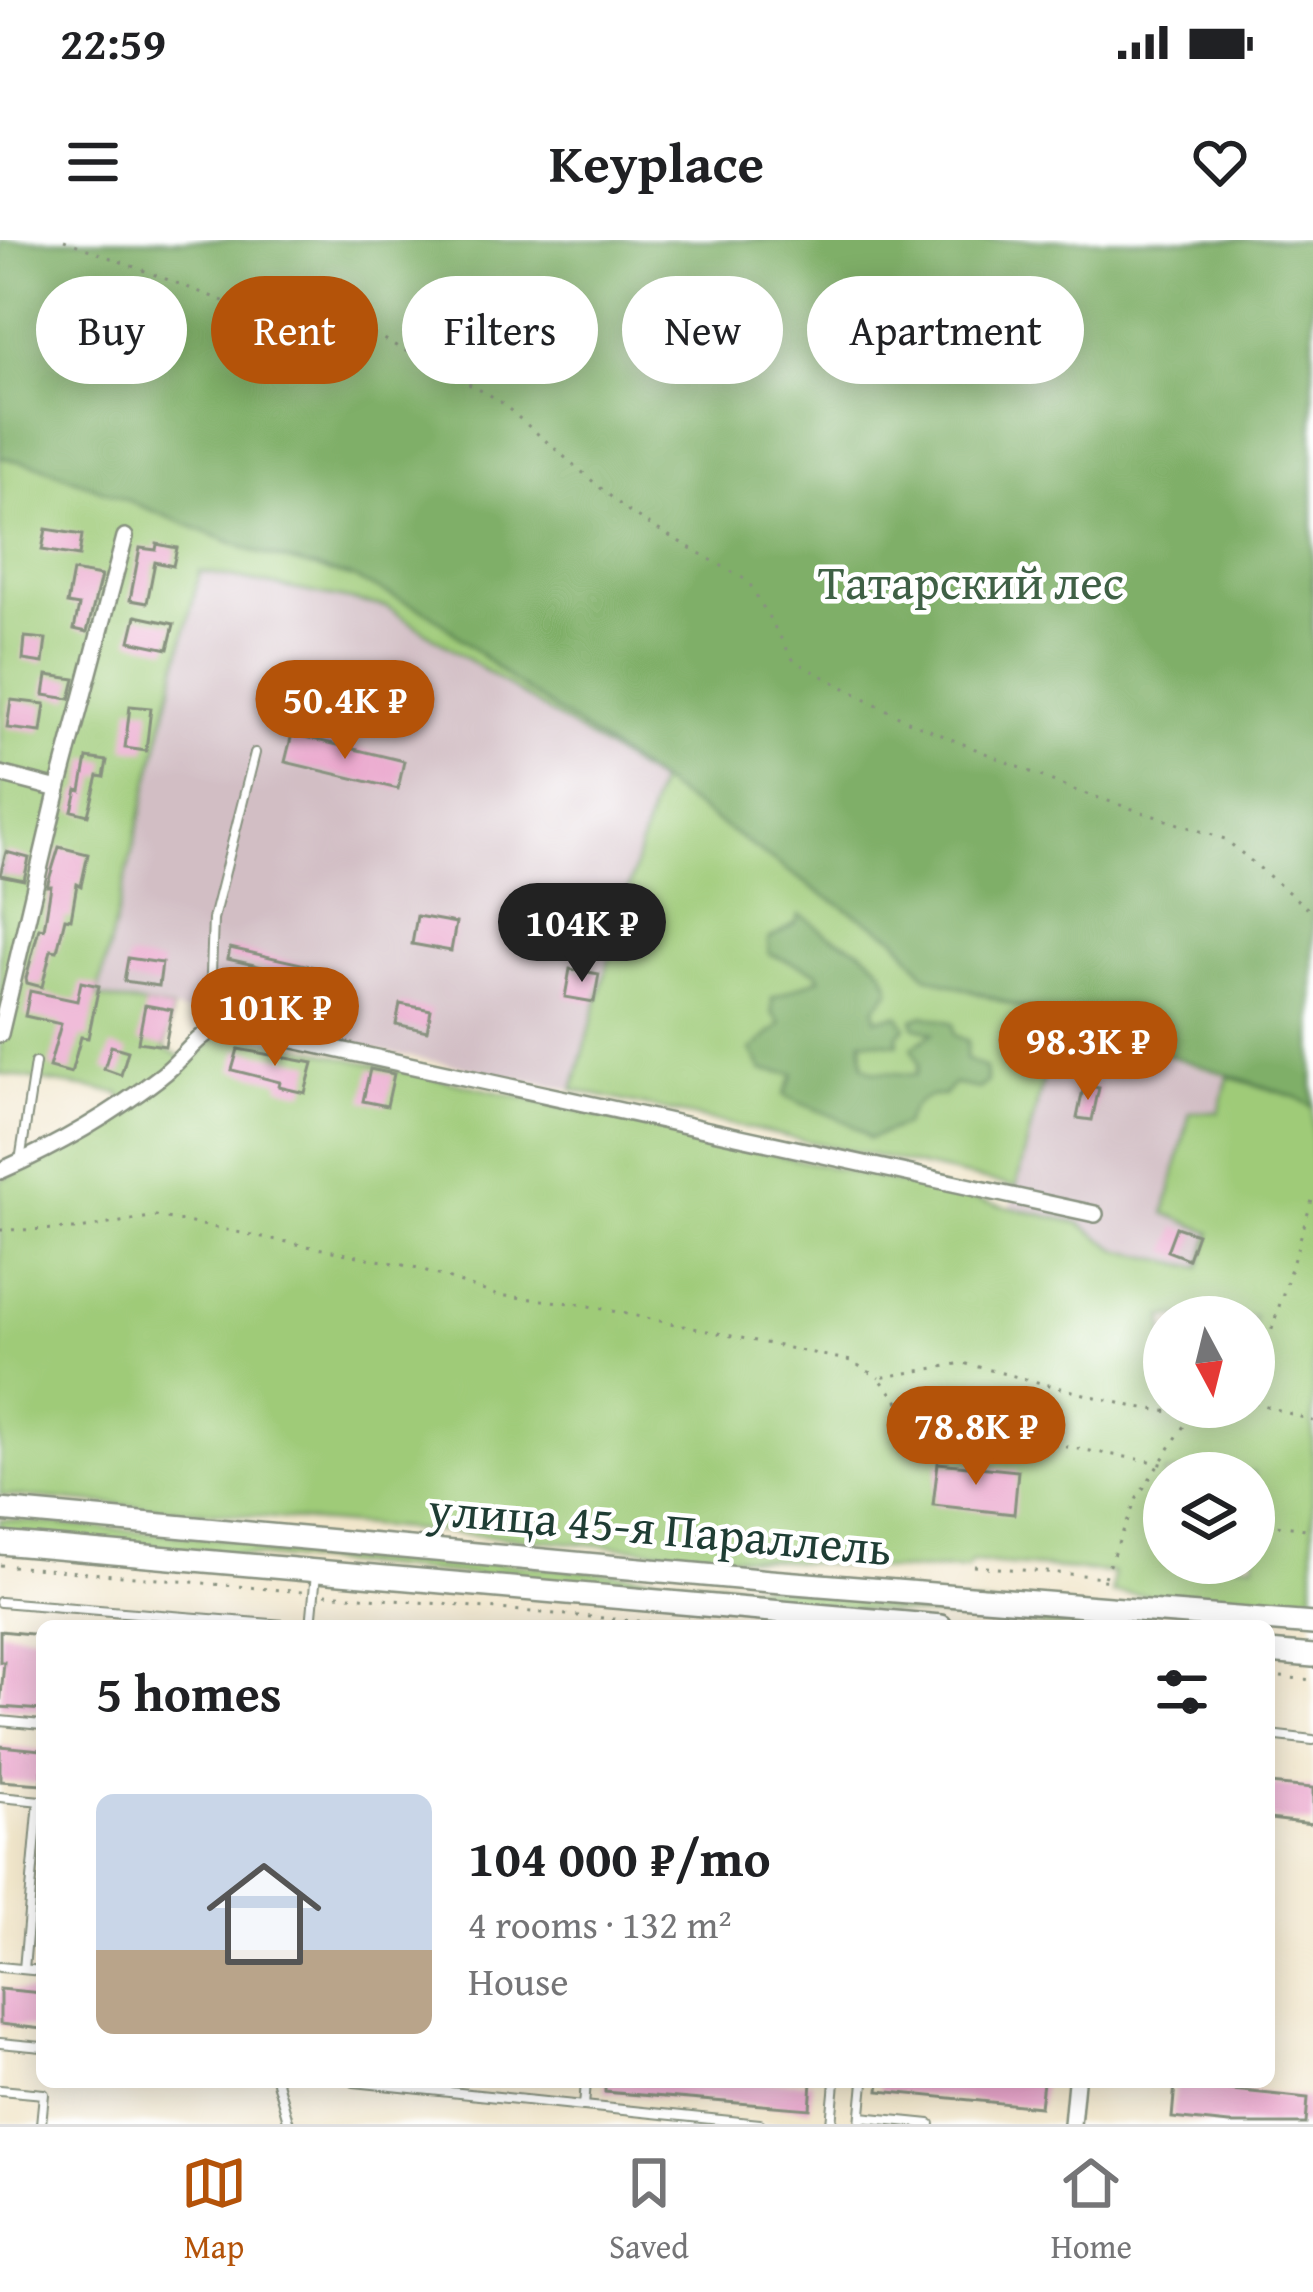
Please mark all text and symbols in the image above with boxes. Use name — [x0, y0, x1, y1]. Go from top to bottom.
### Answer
text: 22:59 — [60, 10, 166, 75]
text: Keyplace — [549, 123, 764, 202]
icon: menu — [60, 129, 126, 195]
icon: heart — [1187, 129, 1253, 195]
chip: Buy — [36, 276, 187, 384]
chip: Rent — [211, 276, 378, 384]
chip: Filters — [402, 276, 598, 384]
chip: New — [622, 276, 783, 384]
chip: Apartment — [807, 276, 1084, 384]
park label: Татарский лес — [818, 546, 1124, 617]
pin: 50.4K ₽ — [234, 660, 456, 762]
text: 50.4K ₽ — [282, 670, 408, 727]
pin: 104K ₽ — [484, 883, 680, 985]
text: 104K ₽ — [525, 893, 639, 950]
pin: 101K ₽ — [177, 967, 373, 1069]
text: 101K ₽ — [218, 977, 332, 1034]
pin: 98.3K ₽ — [977, 1001, 1199, 1103]
text: 98.3K ₽ — [1025, 1011, 1151, 1068]
north arrow — [1143, 1296, 1275, 1428]
map controls — [1143, 1296, 1275, 1584]
pin: 78.8K ₽ — [865, 1386, 1087, 1488]
text: 78.8K ₽ — [913, 1396, 1039, 1453]
button: layers — [1143, 1452, 1275, 1584]
street label: улица 45-я Параллель — [425, 1472, 895, 1583]
text: 5 homes — [96, 1655, 282, 1730]
icon: filters — [1149, 1659, 1215, 1725]
text: 104 000 ₽/mo — [468, 1820, 771, 1895]
icon: home — [192, 1842, 336, 1986]
text: 4 rooms · 132 m² — [468, 1895, 732, 1952]
text: House — [468, 1952, 569, 2009]
tab: Map — [181, 2150, 247, 2270]
tab: Saved — [609, 2150, 689, 2270]
tab: Home — [1051, 2150, 1132, 2270]

